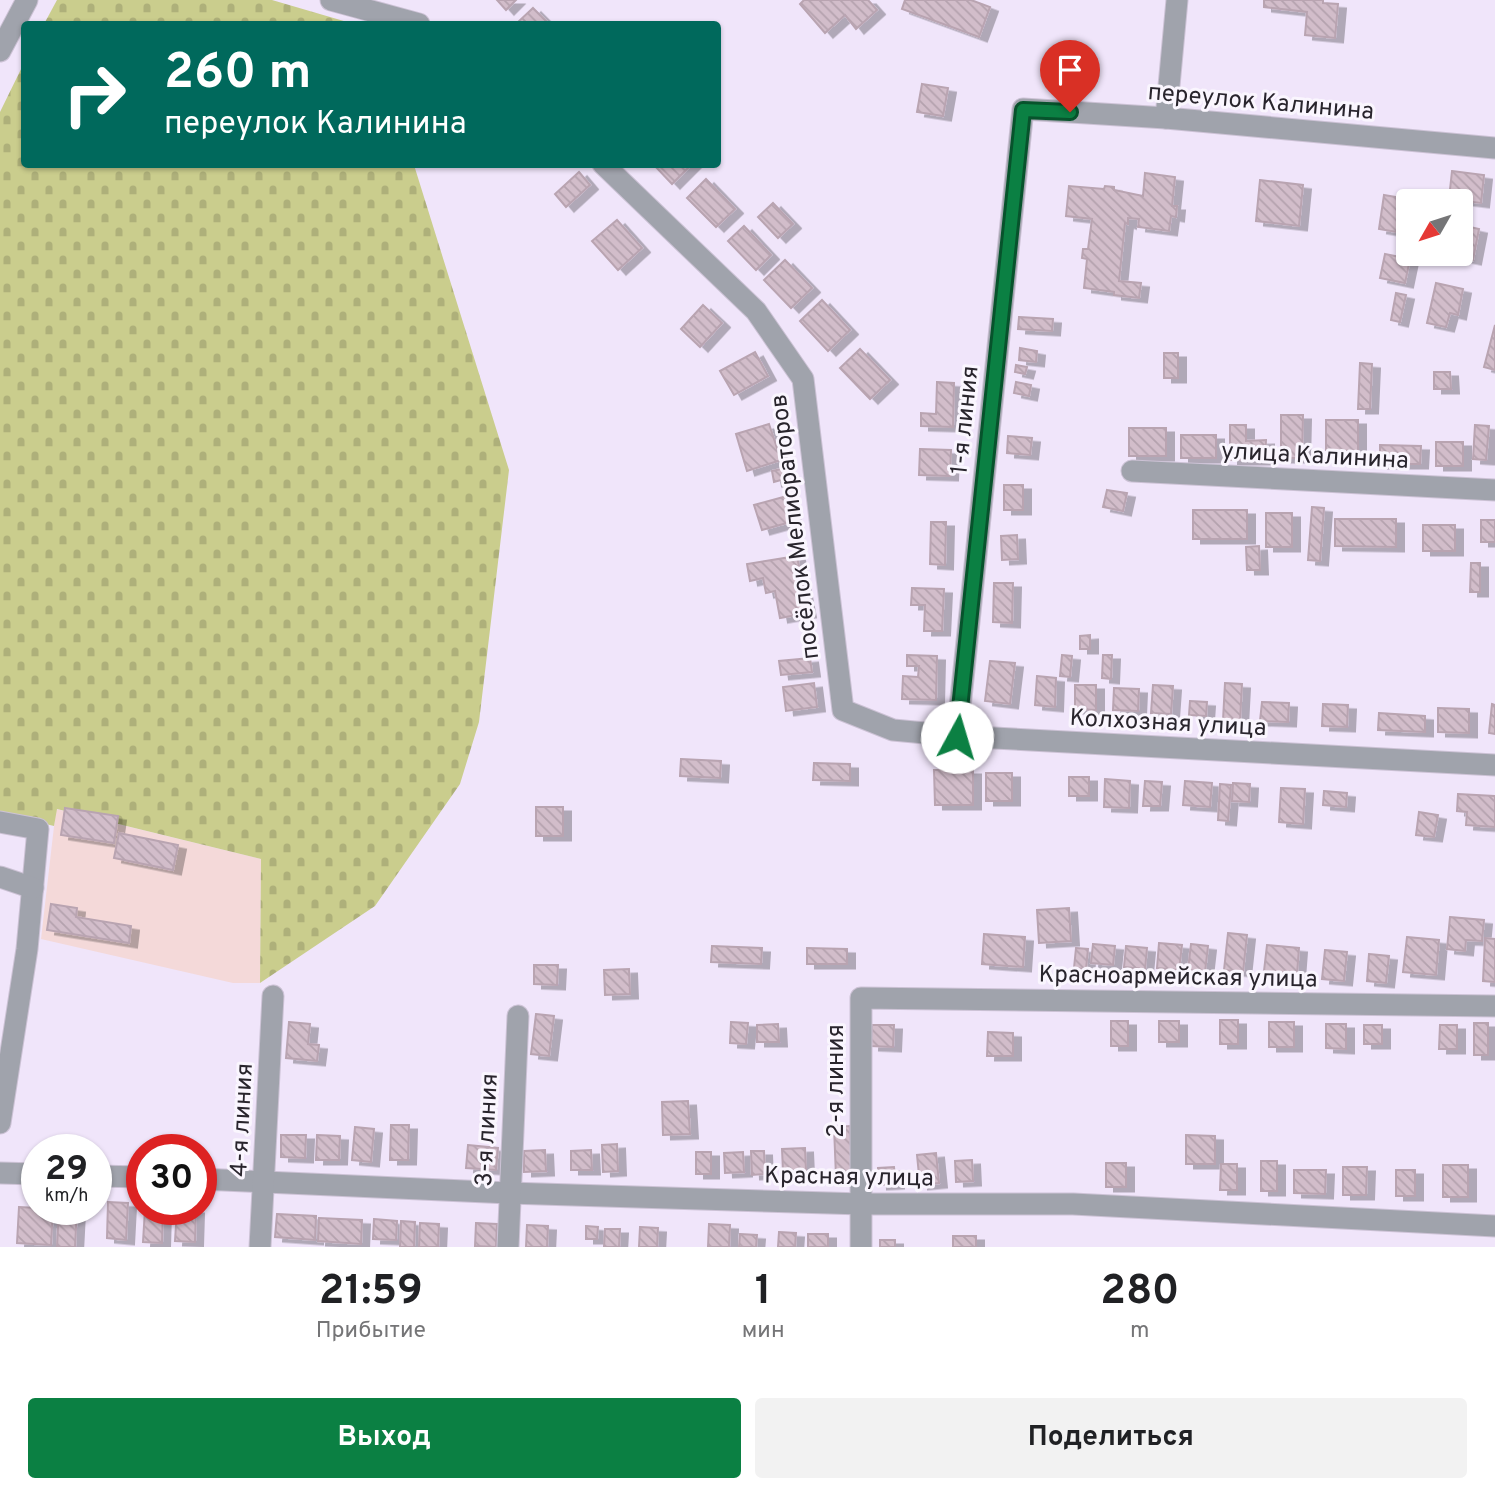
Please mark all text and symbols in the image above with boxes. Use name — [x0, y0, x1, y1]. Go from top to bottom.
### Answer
pin — [1040, 40, 1100, 112]
text: 260 m — [164, 44, 311, 106]
icon: right — [49, 49, 140, 140]
icon: arrive — [1051, 51, 1089, 89]
street label: переулок Калинина — [1146, 78, 1375, 128]
text: переулок Калинина — [164, 105, 467, 145]
north arrow — [1396, 189, 1474, 266]
map controls — [1396, 189, 1473, 266]
street label: 1-я линия — [945, 364, 987, 476]
street label: посёлок Мелиораторов — [765, 392, 827, 661]
street label: улица Калинина — [1220, 437, 1409, 477]
position arrow — [920, 700, 994, 774]
street label: Колхозная улица — [1069, 704, 1267, 744]
street label: Красноармейская улица — [1038, 961, 1318, 995]
street label: 2-я линия — [822, 1024, 852, 1138]
street label: 4-я линия — [225, 1062, 261, 1178]
street label: 3-я линия — [470, 1073, 506, 1188]
speed limit sign: 30 — [126, 1134, 217, 1225]
text: 29 — [45, 1148, 88, 1192]
street label: Красная улица — [764, 1162, 934, 1194]
text: km/h — [45, 1185, 88, 1208]
text: 21:59 — [319, 1266, 423, 1319]
text: 1 — [755, 1266, 772, 1319]
text: 280 — [1100, 1266, 1179, 1319]
text: Прибытие — [316, 1317, 426, 1346]
text: мин — [742, 1317, 785, 1346]
text: m — [1130, 1317, 1150, 1346]
button: Выход — [28, 1398, 741, 1478]
button: Поделиться — [755, 1398, 1467, 1478]

